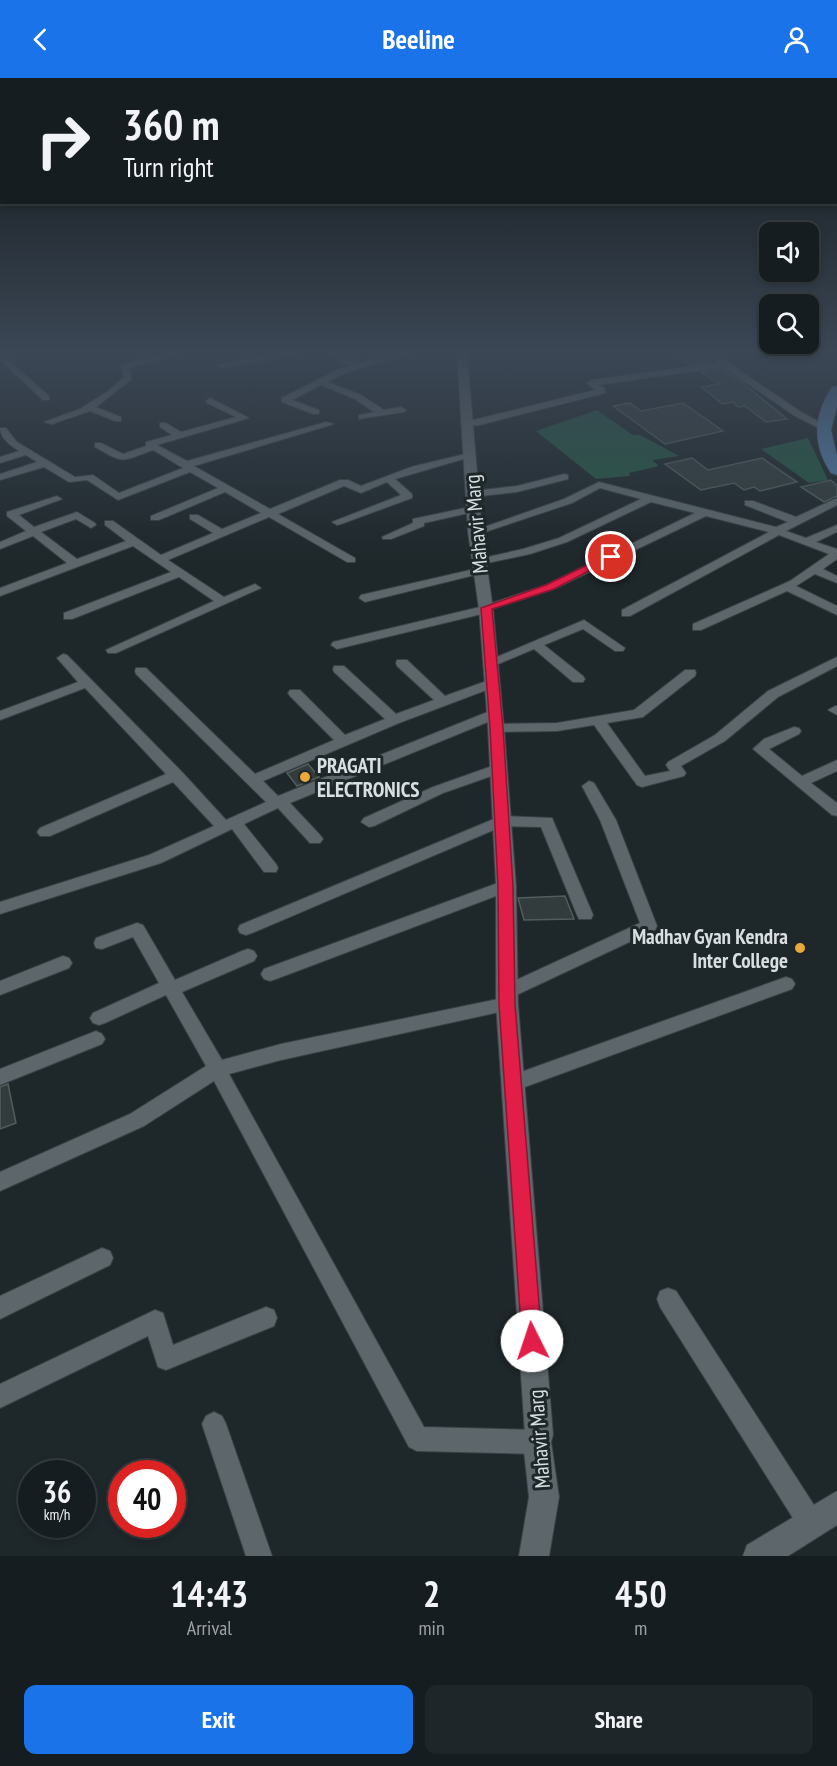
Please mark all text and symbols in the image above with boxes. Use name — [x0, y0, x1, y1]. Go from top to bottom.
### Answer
text: Beeline — [382, 22, 455, 56]
icon: back — [24, 23, 57, 56]
icon: person — [780, 23, 813, 56]
text: 360 m — [123, 97, 220, 152]
icon: right — [24, 102, 102, 180]
text: Turn right — [123, 150, 214, 184]
map controls — [759, 222, 819, 354]
button: sound — [759, 222, 819, 282]
button: search — [759, 294, 819, 354]
street label: Mahavir Marg — [458, 474, 494, 574]
pin — [585, 531, 636, 582]
icon: arrive — [594, 540, 627, 573]
place label: PRAGATI ELECTRONICS — [317, 752, 420, 803]
marker: PRAGATI ELECTRONICS — [298, 770, 312, 784]
place label: Madhav Gyan Kendra Inter College — [632, 923, 788, 974]
marker: Madhav Gyan Kendra Inter College — [793, 941, 807, 955]
position arrow — [500, 1309, 564, 1373]
street label: Mahavir Marg — [522, 1389, 556, 1489]
speed limit sign: 40 — [108, 1460, 186, 1538]
text: 36 — [43, 1472, 71, 1511]
text: km/h — [44, 1505, 70, 1524]
text: 14:43 — [170, 1570, 248, 1617]
text: 2 — [423, 1570, 440, 1617]
text: 450 — [615, 1570, 667, 1617]
text: Arrival — [187, 1615, 232, 1641]
text: min — [419, 1615, 445, 1641]
text: m — [634, 1615, 647, 1641]
button: Exit — [24, 1685, 413, 1754]
button: Share — [425, 1685, 813, 1754]

